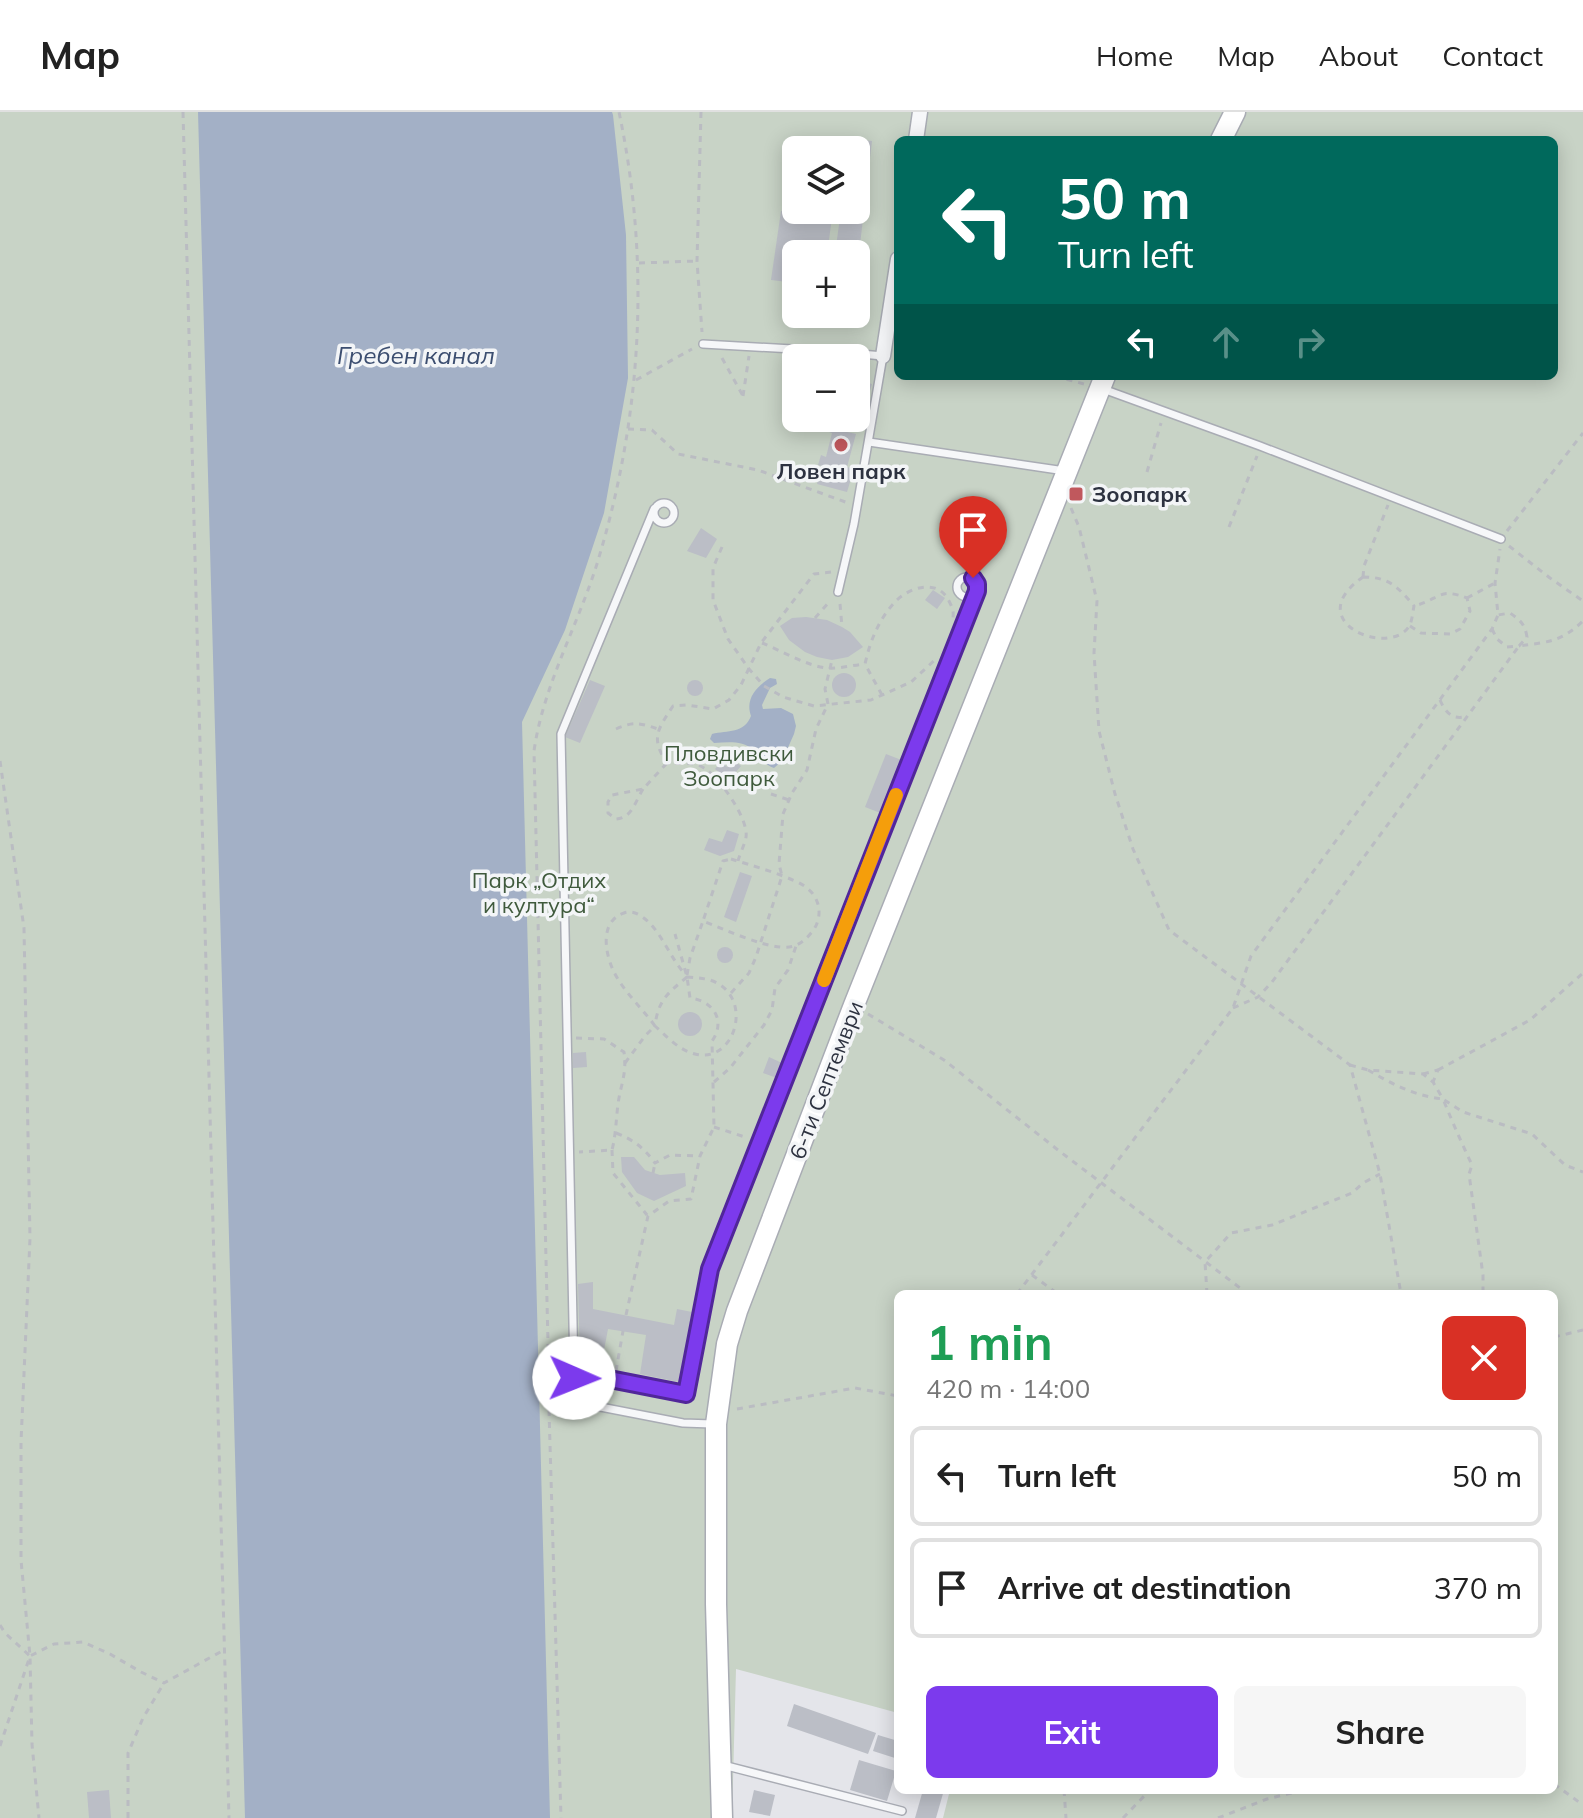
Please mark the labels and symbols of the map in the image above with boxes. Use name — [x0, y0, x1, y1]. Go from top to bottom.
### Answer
water label: Гребен канал — [337, 340, 495, 370]
marker: Ловен парк — [832, 436, 850, 454]
place label: Ловен парк — [776, 457, 906, 485]
place label: Зоопарк — [1092, 480, 1187, 508]
marker: Зоопарк — [1067, 485, 1085, 503]
pin — [939, 496, 1007, 578]
park label: Пловдивски Зоопарк — [664, 739, 794, 792]
park label: Парк „Отдих и култура“ — [472, 866, 606, 919]
street label: 6-ти Септември — [783, 997, 869, 1163]
position arrow — [532, 1336, 616, 1420]

